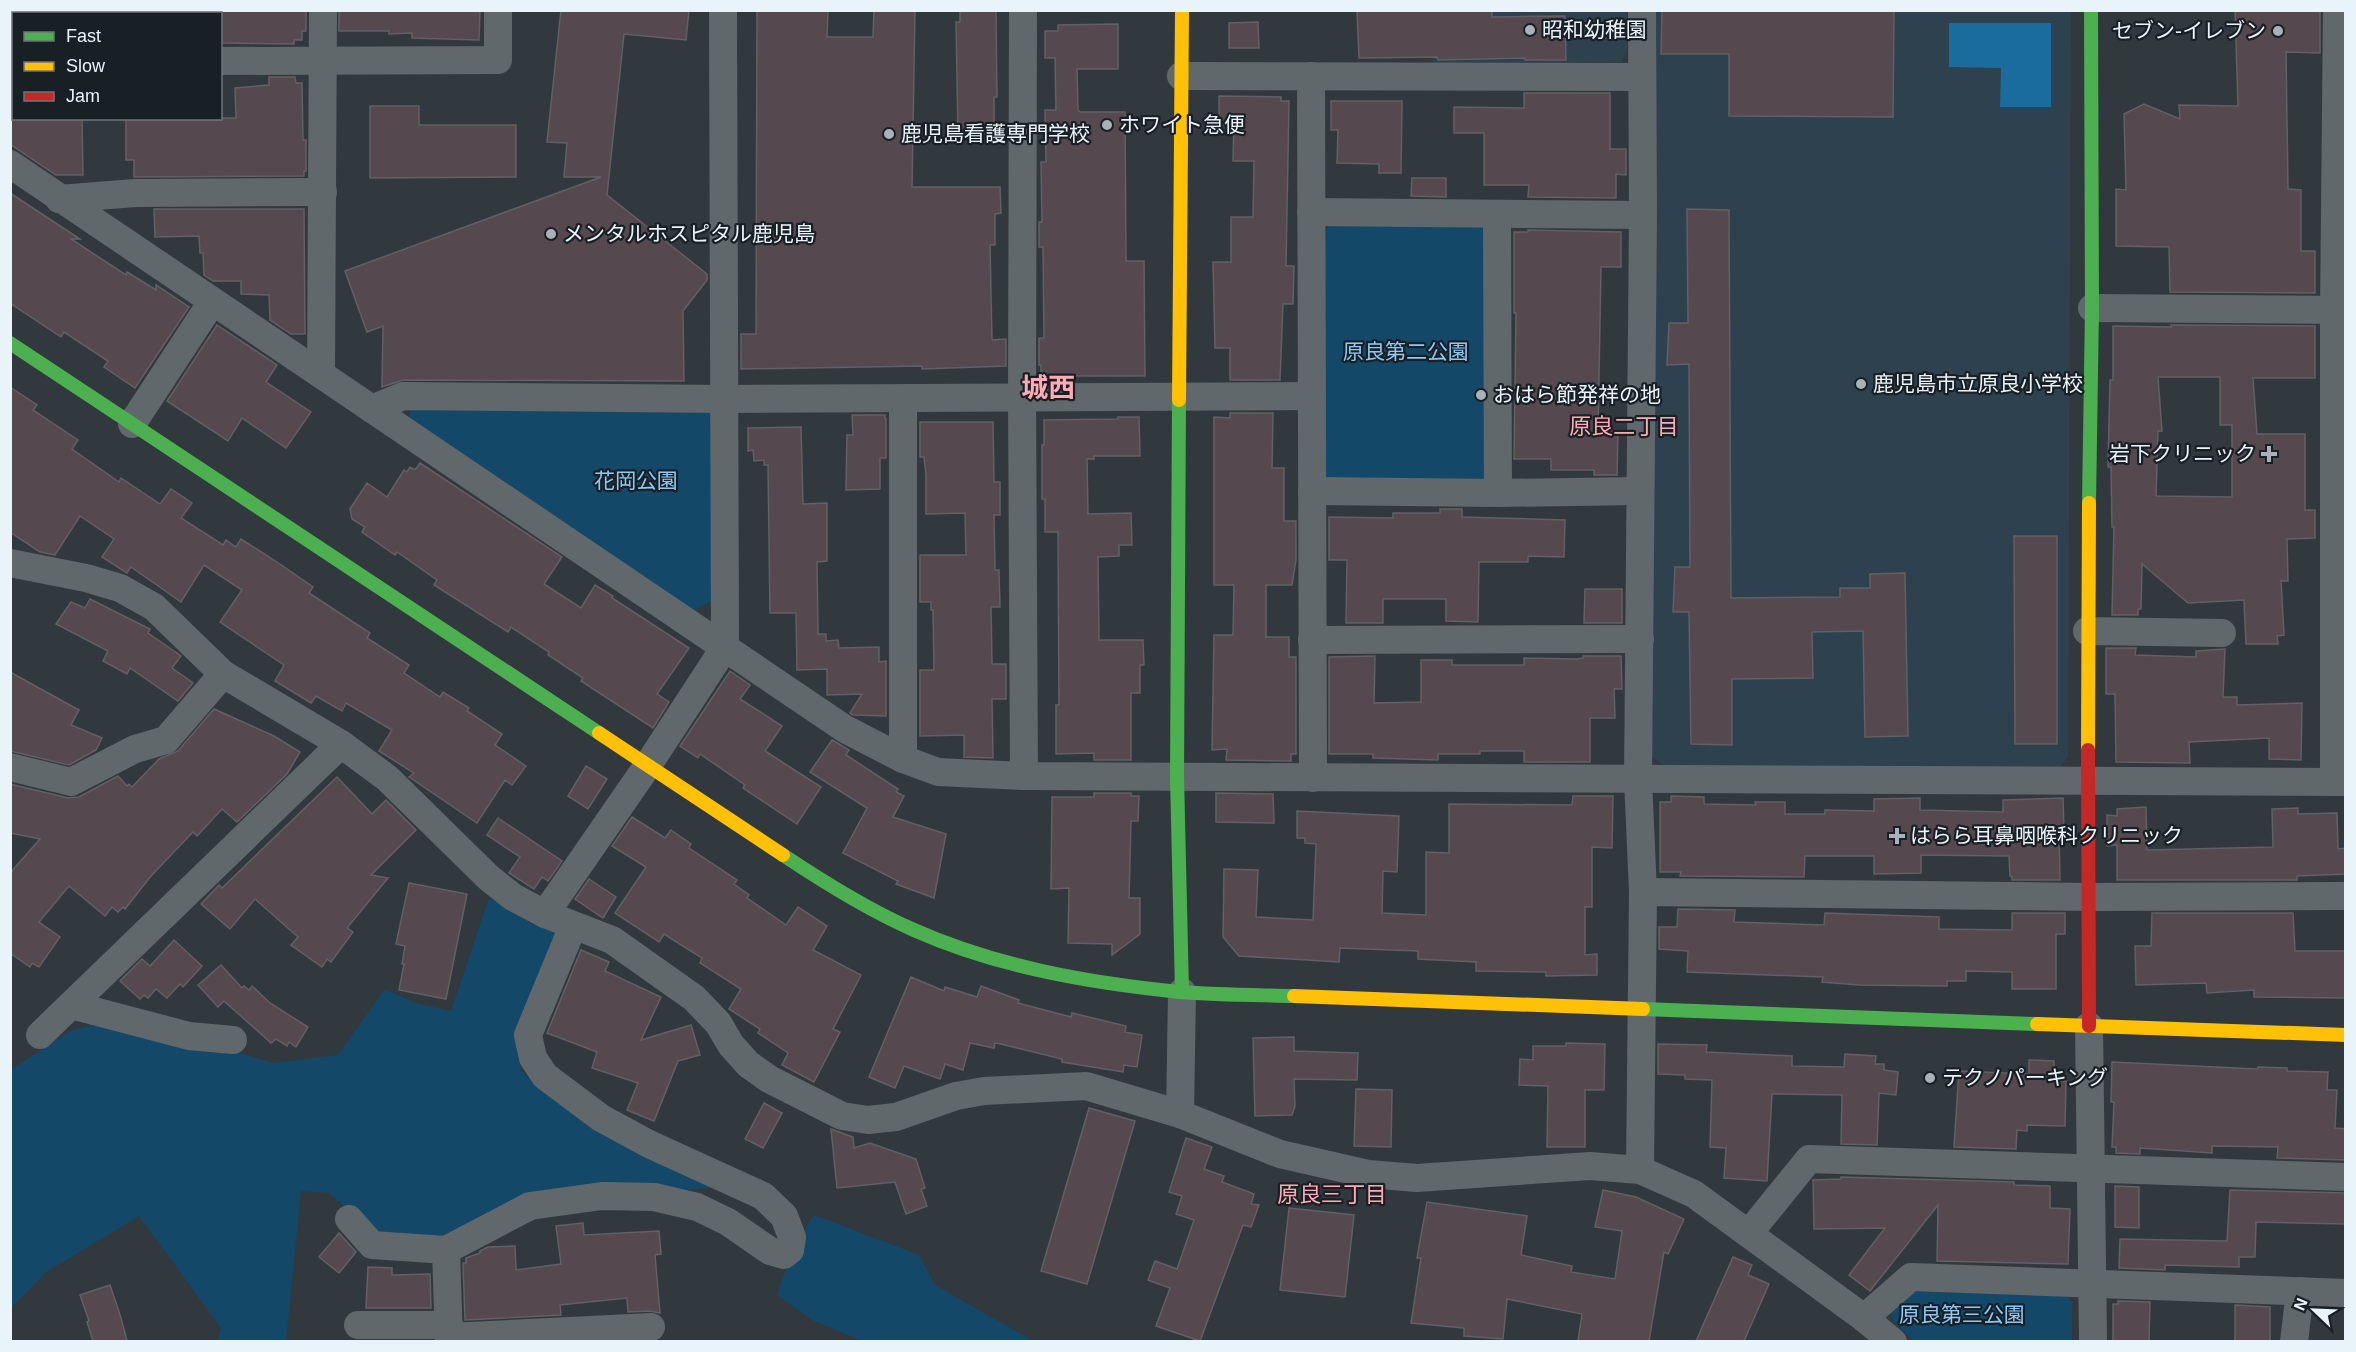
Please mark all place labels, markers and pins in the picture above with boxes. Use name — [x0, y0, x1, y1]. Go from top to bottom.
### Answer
place label: 昭和幼稚園 — [1542, 18, 1647, 41]
place label: セブン-イレブン — [2112, 19, 2266, 42]
marker: 昭和幼稚園 — [1523, 23, 1537, 37]
marker: セブン-イレブン — [2271, 24, 2285, 38]
place label: ホワイト急便 — [1119, 113, 1245, 136]
marker: ホワイト急便 — [1100, 118, 1114, 132]
place label: 鹿児島看護専門学校 — [901, 122, 1090, 145]
marker: 鹿児島看護専門学校 — [882, 127, 896, 141]
place label: メンタルホスピタル鹿児島 — [563, 222, 815, 245]
marker: メンタルホスピタル鹿児島 — [544, 227, 558, 241]
place label: 鹿児島市立原良小学校 — [1873, 372, 2083, 395]
marker: 鹿児島市立原良小学校 — [1854, 377, 1868, 391]
place label: おはら節発祥の地 — [1493, 383, 1661, 406]
marker: おはら節発祥の地 — [1474, 388, 1488, 402]
place label: 岩下クリニック — [2109, 442, 2256, 465]
marker: 岩下クリニック — [2260, 445, 2278, 463]
place label: はらら耳鼻咽喉科クリニック — [1910, 824, 2183, 847]
marker: はらら耳鼻咽喉科クリニック — [1888, 827, 1906, 845]
place label: テクノパーキング — [1942, 1066, 2108, 1089]
marker: テクノパーキング — [1923, 1071, 1937, 1085]

